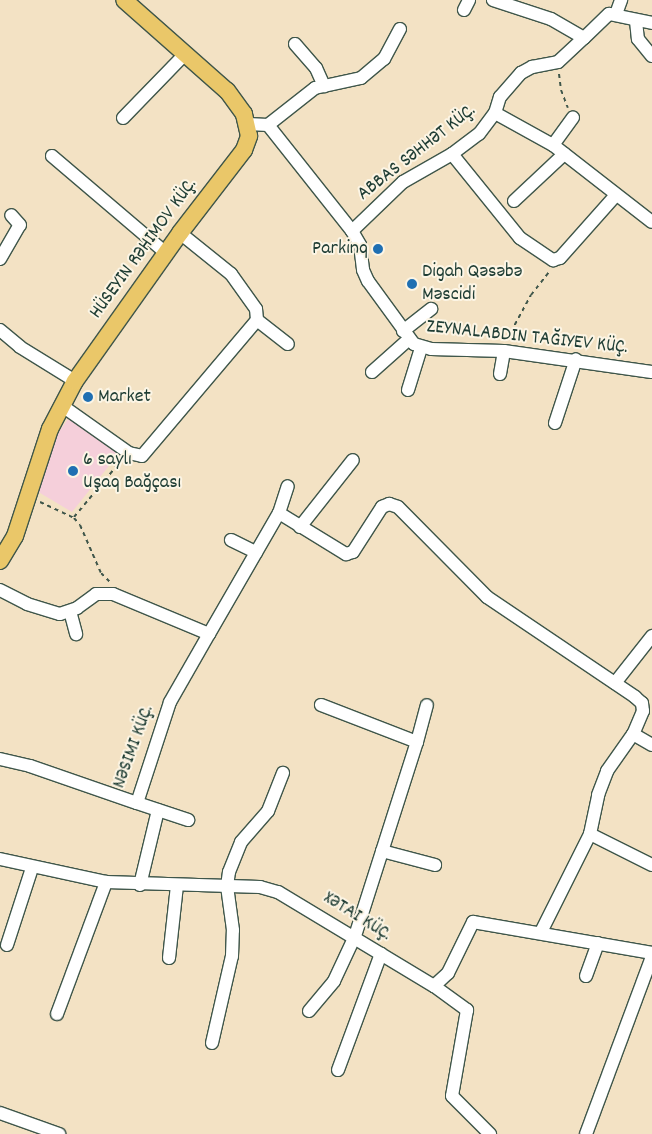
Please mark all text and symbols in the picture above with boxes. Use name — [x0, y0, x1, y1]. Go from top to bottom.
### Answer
street label: ABBAS SƏHHƏT KÜÇ. — [353, 99, 481, 207]
street label: HÜSEYIN RƏHIMOV KÜÇ. — [85, 174, 203, 324]
place label: Parkinq — [312, 237, 368, 261]
marker: Parkinq — [372, 243, 384, 255]
place label: Digah Qəsəbə Məscidi — [422, 260, 522, 307]
marker: Digah Qəsəbə Məscidi — [406, 278, 418, 290]
street label: ZEYNALABDIN TAĞIYEV KÜÇ. — [425, 315, 629, 361]
place label: Market — [98, 385, 151, 409]
marker: Market — [82, 391, 94, 403]
place label: 6 saylı Uşaq Bağçası — [83, 448, 181, 495]
marker: 6 saylı Uşaq Bağçası — [67, 465, 79, 477]
street label: NƏSIMI KÜÇ. — [108, 702, 160, 792]
street label: XƏTAI KÜÇ. — [318, 887, 396, 947]

